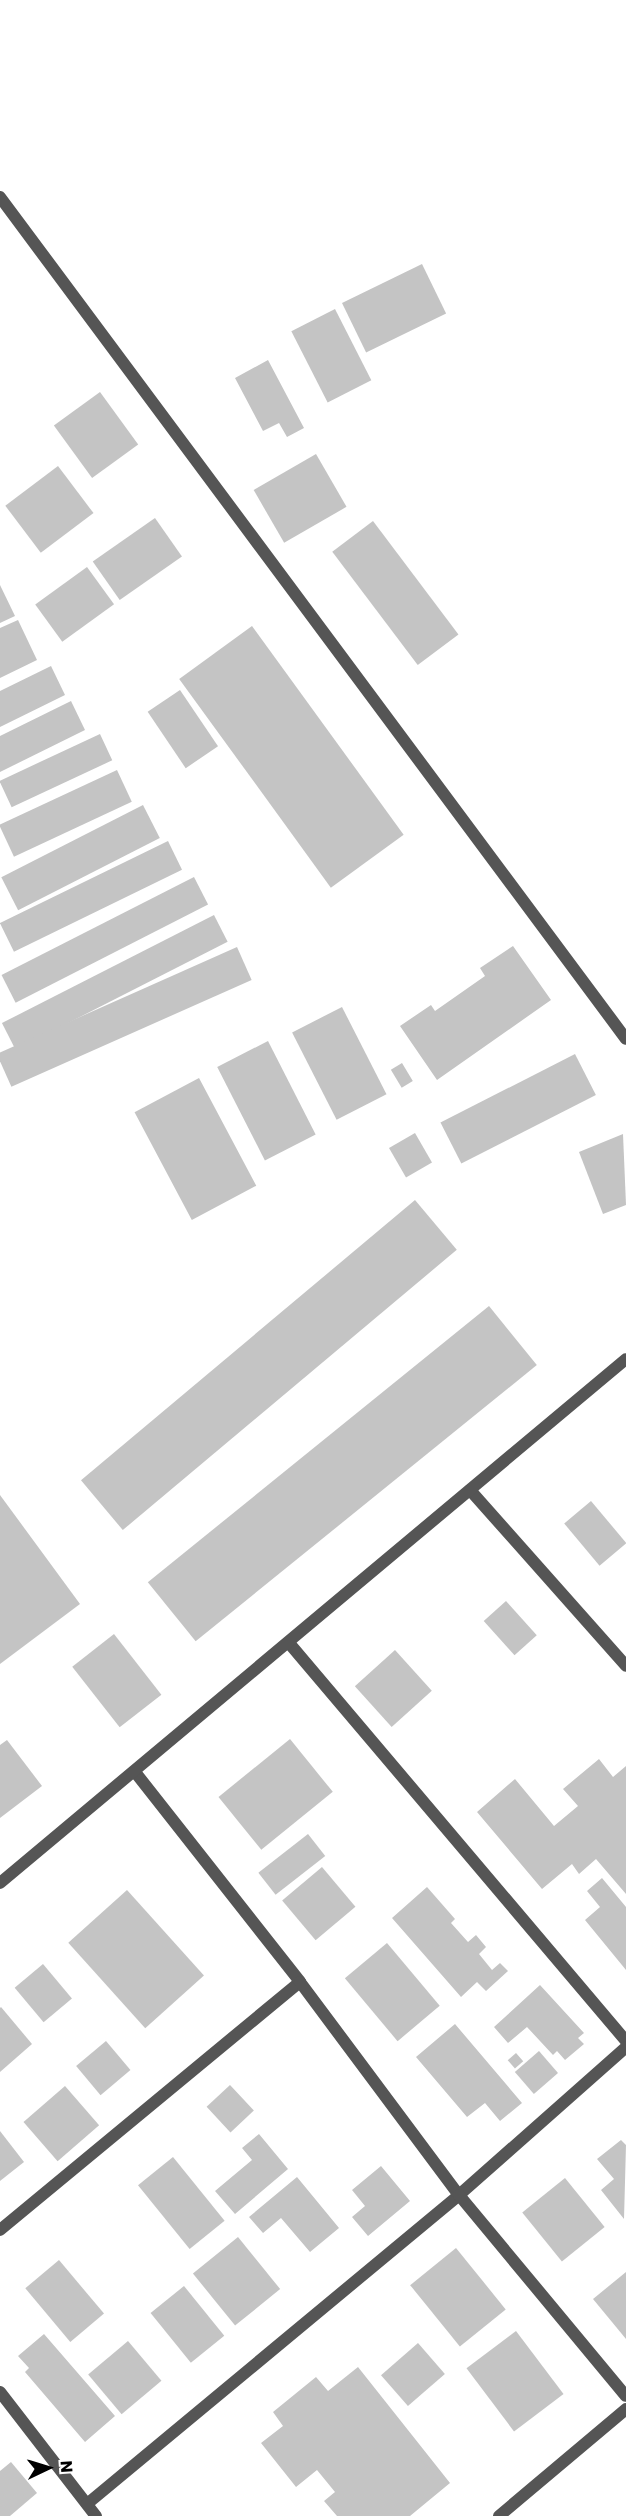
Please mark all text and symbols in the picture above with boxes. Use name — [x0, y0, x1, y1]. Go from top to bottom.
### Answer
north arrow — [18, 2438, 78, 2498]
text: N — [55, 2460, 78, 2474]

